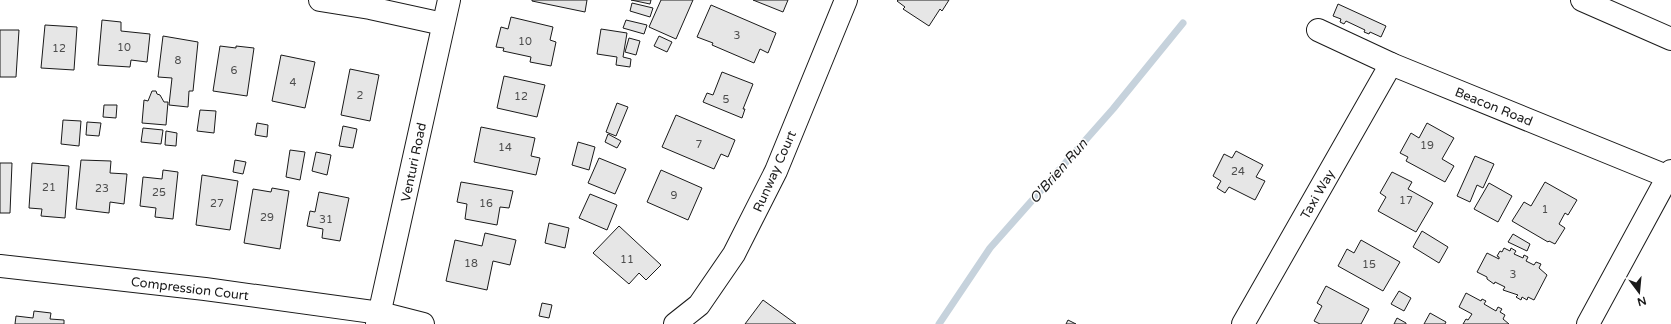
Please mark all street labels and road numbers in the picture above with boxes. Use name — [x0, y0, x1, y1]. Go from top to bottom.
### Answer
street label: Beacon Road — [1452, 84, 1535, 130]
street label: Venturi Road — [398, 121, 430, 203]
street label: Runway Court — [750, 128, 800, 215]
street label: Taxi Way — [1297, 167, 1338, 222]
street label: Compression Court — [130, 274, 250, 304]

